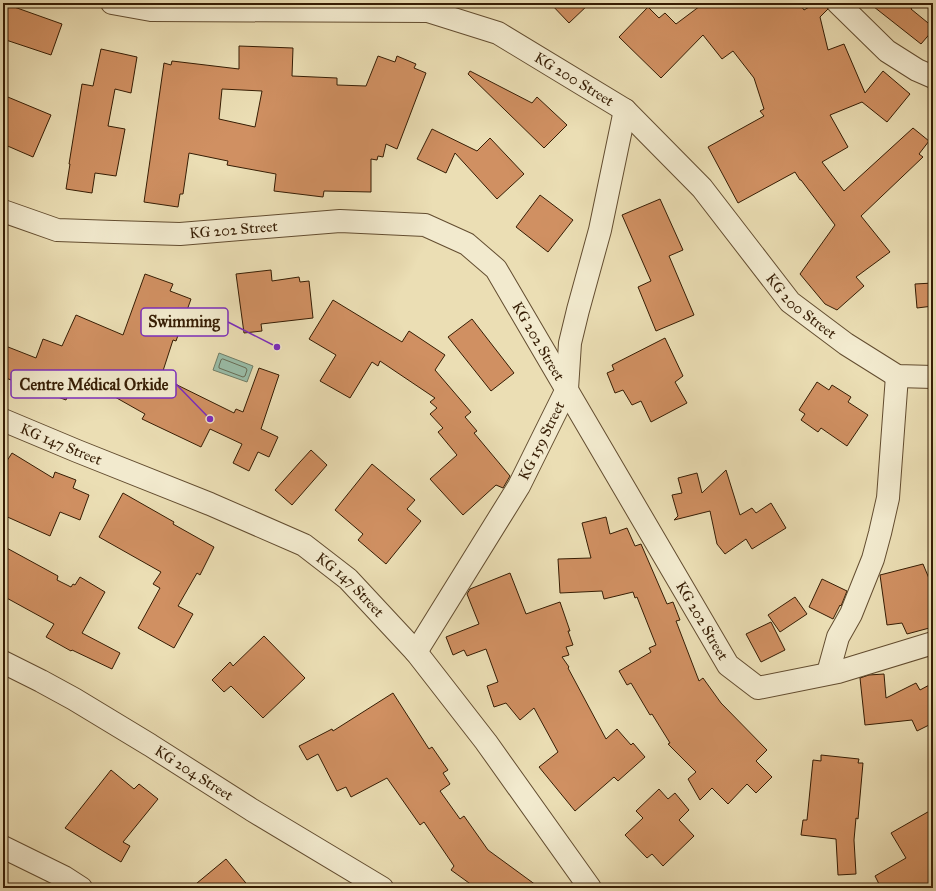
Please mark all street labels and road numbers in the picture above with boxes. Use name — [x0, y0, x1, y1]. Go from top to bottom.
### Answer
street label: KG 200 Street — [531, 48, 618, 110]
street label: KG 202 Street — [189, 217, 279, 242]
street label: KG 200 Street — [762, 270, 841, 343]
street label: KG 202 Street — [508, 299, 569, 384]
street label: KG 159 Street — [514, 398, 569, 483]
street label: KG 147 Street — [18, 419, 105, 469]
street label: KG 147 Street — [313, 549, 388, 621]
street label: KG 202 Street — [672, 578, 733, 664]
street label: KG 204 Street — [151, 741, 237, 805]

